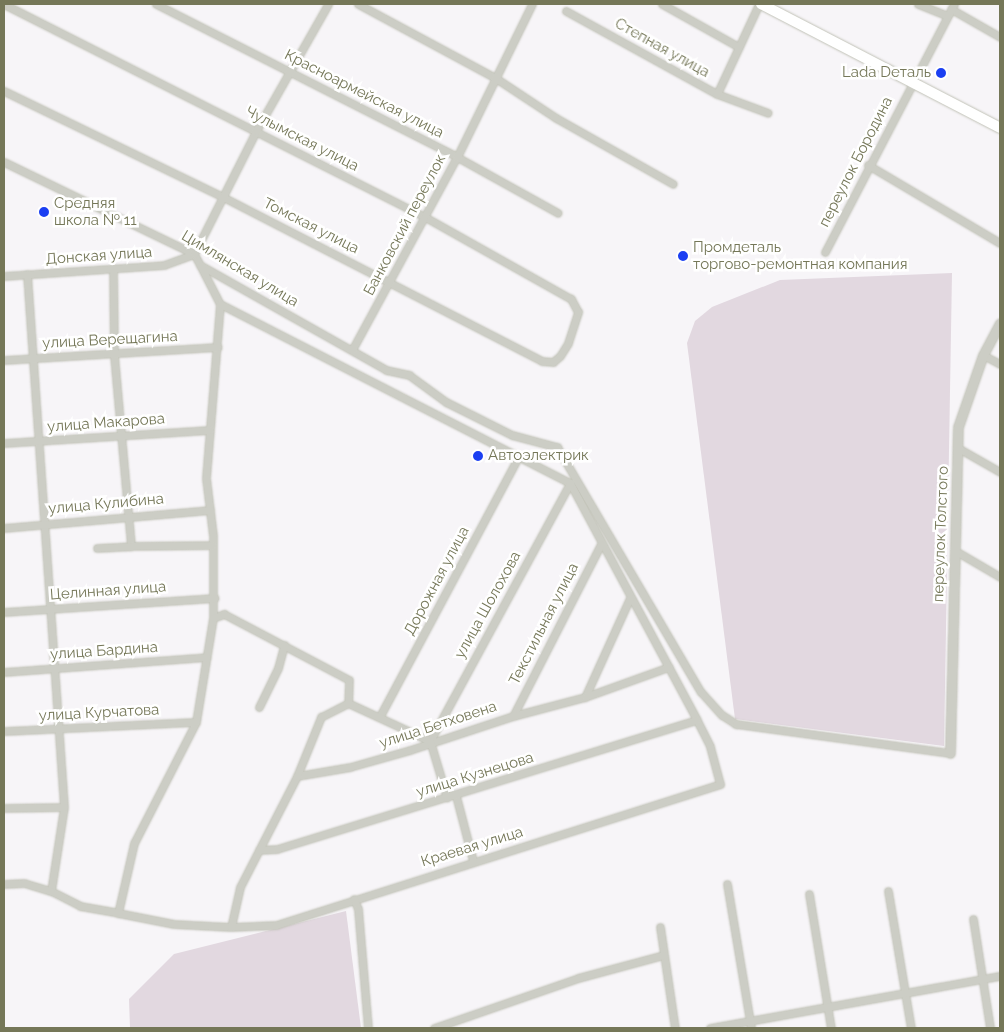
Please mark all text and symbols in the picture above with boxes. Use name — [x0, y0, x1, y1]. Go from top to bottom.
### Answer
street label: Степная улица — [611, 15, 713, 81]
street label: Красноармейская улица — [281, 46, 447, 142]
place label: Lada Dеталь — [842, 64, 931, 82]
marker: Lada Dеталь — [935, 67, 947, 79]
street label: переулок Бородина — [815, 94, 897, 230]
street label: Чулымская улица — [242, 103, 362, 175]
street label: Банковский переулок — [360, 151, 450, 299]
place label: Средняя школа № 11 — [54, 194, 137, 229]
street label: Томская улица — [260, 194, 362, 258]
marker: Средняя школа № 11 — [38, 206, 50, 218]
street label: Цимлянская улица — [178, 227, 302, 311]
place label: Промдеталь торгово-ремонтная компания — [693, 238, 907, 273]
street label: Донская улица — [45, 243, 153, 269]
marker: Промдеталь торгово-ремонтная компания — [677, 250, 689, 262]
street label: улица Верещагина — [42, 327, 178, 353]
street label: улица Макарова — [47, 410, 165, 436]
place label: Автоэлектрик — [488, 447, 589, 465]
marker: Автоэлектрик — [472, 450, 484, 462]
street label: переулок Толстого — [930, 465, 952, 603]
street label: улица Кулибина — [48, 490, 164, 518]
street label: Дорожная улица — [401, 523, 473, 639]
street label: улица Шолохова — [451, 548, 525, 662]
street label: Текстильная улица — [505, 560, 583, 688]
street label: Целинная улица — [49, 578, 167, 604]
street label: улица Бардина — [50, 638, 158, 664]
street label: улица Бетховена — [377, 698, 499, 752]
street label: улица Курчатова — [38, 701, 160, 725]
street label: улица Кузнецова — [414, 749, 536, 801]
street label: Краевая улица — [419, 823, 525, 871]

